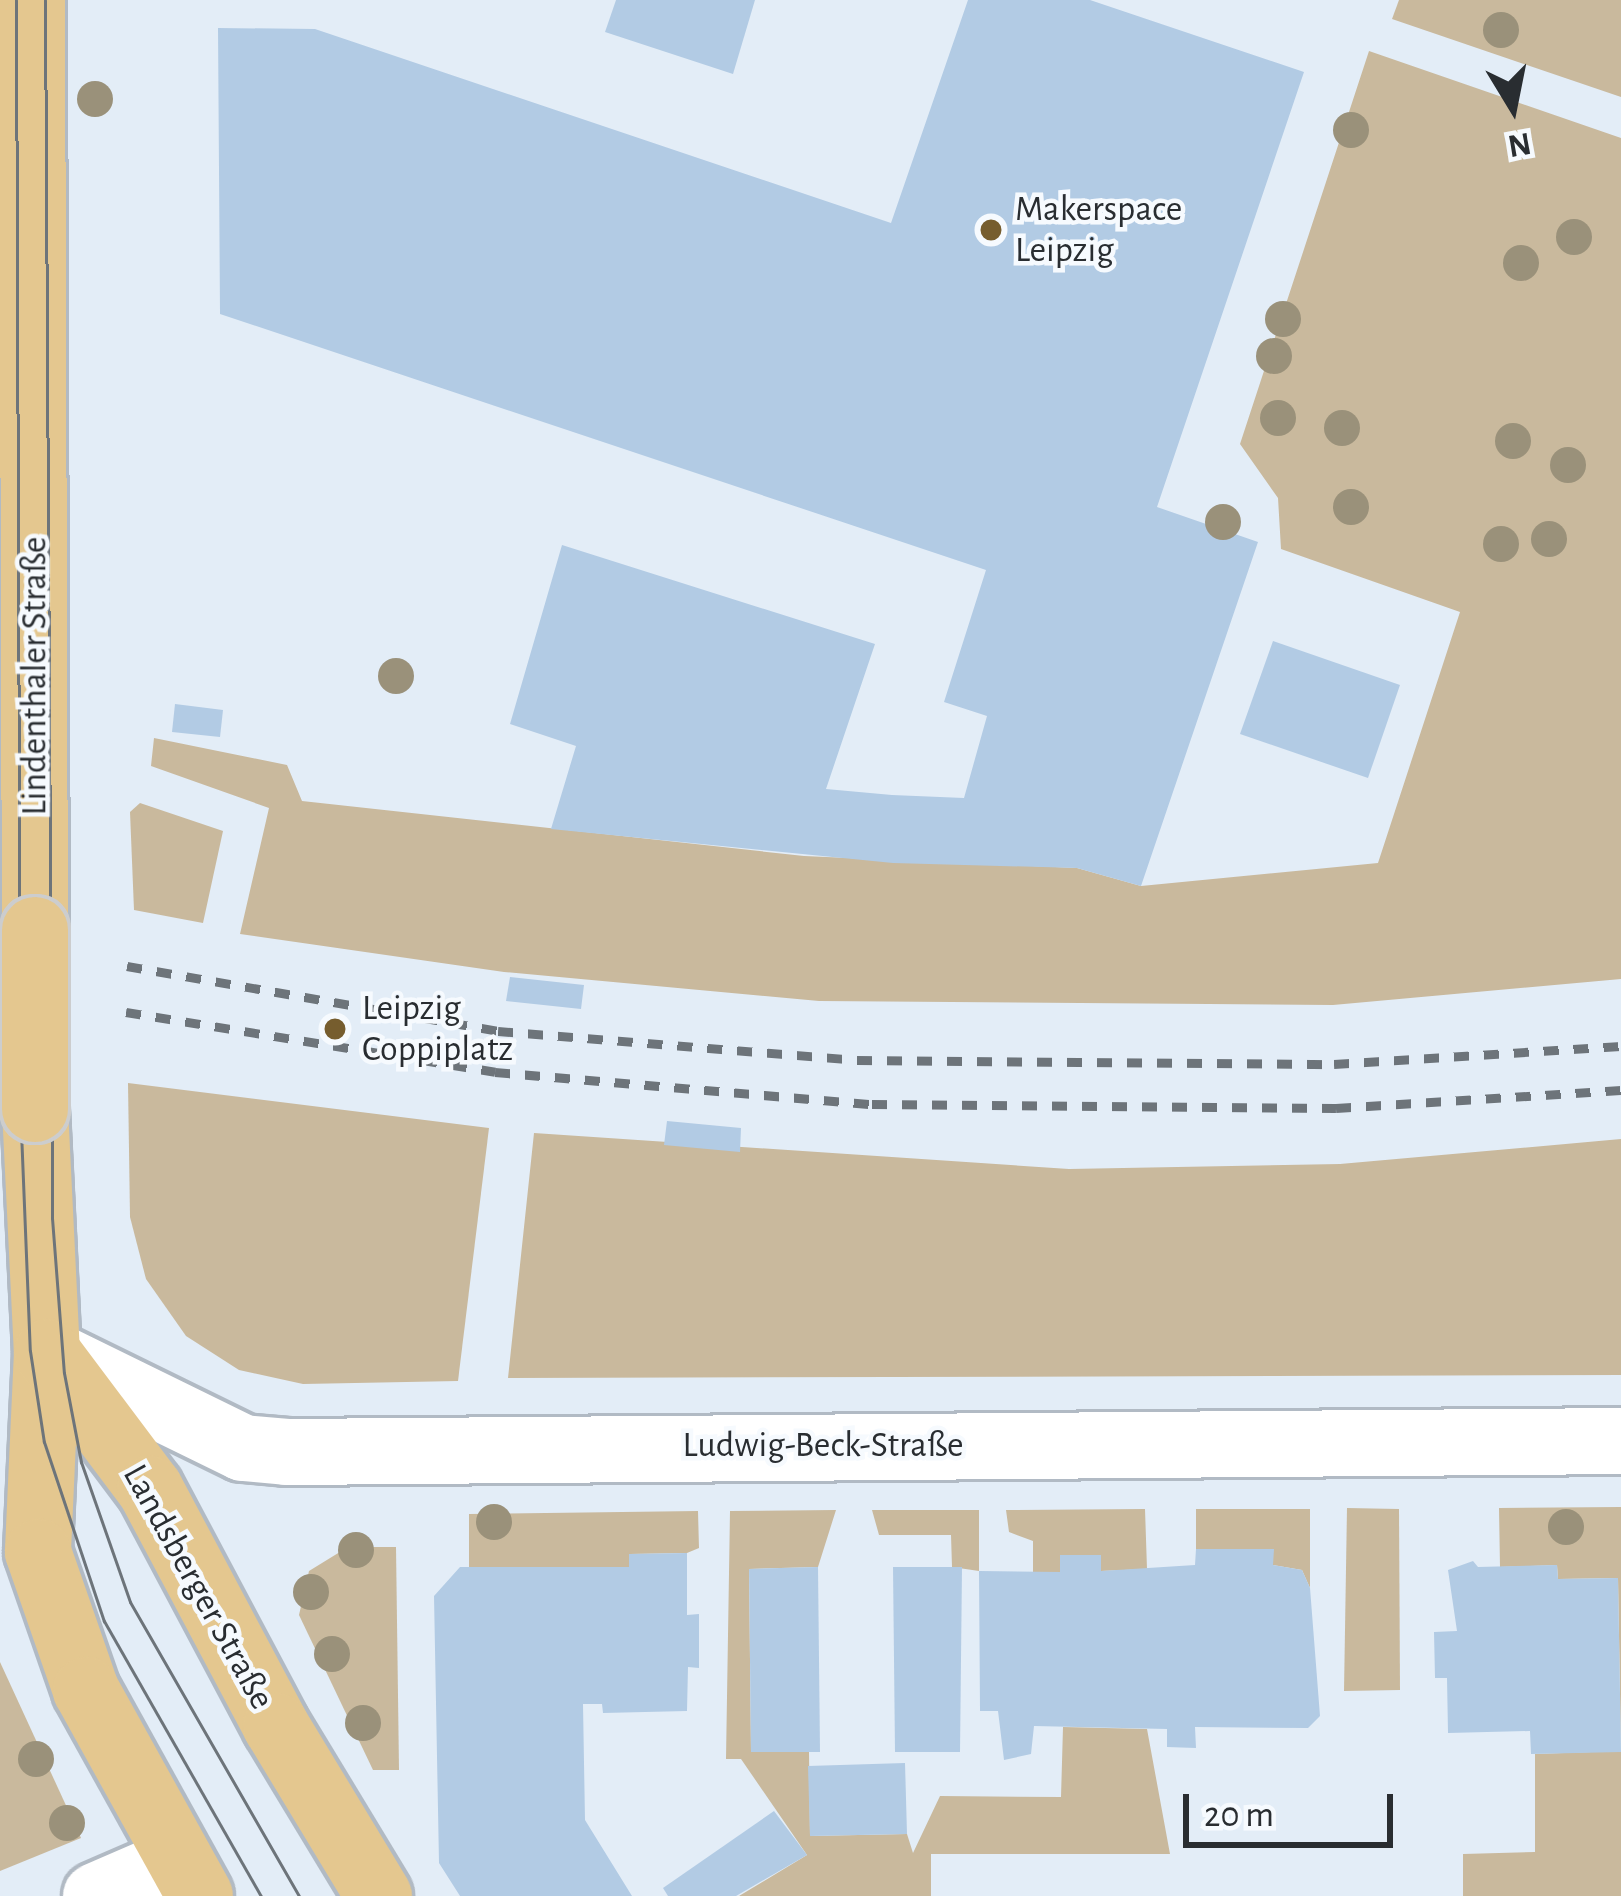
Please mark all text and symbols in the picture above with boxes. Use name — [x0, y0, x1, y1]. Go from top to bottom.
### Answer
north arrow — [1453, 48, 1573, 168]
text: N — [1505, 126, 1533, 162]
place label: Makerspace Leipzig — [1015, 187, 1182, 272]
marker: Makerspace Leipzig — [978, 217, 1004, 243]
street label: Lindenthaler Straße — [13, 537, 57, 815]
place label: Leipzig Coppiplatz — [362, 986, 513, 1071]
marker: Leipzig Coppiplatz — [319, 1013, 351, 1045]
street label: Ludwig-Beck-Straße — [682, 1424, 964, 1468]
street label: Landsberger Straße — [113, 1457, 283, 1717]
scale bar — [1189, 1770, 1399, 1844]
text: 20 m — [1204, 1797, 1274, 1833]

